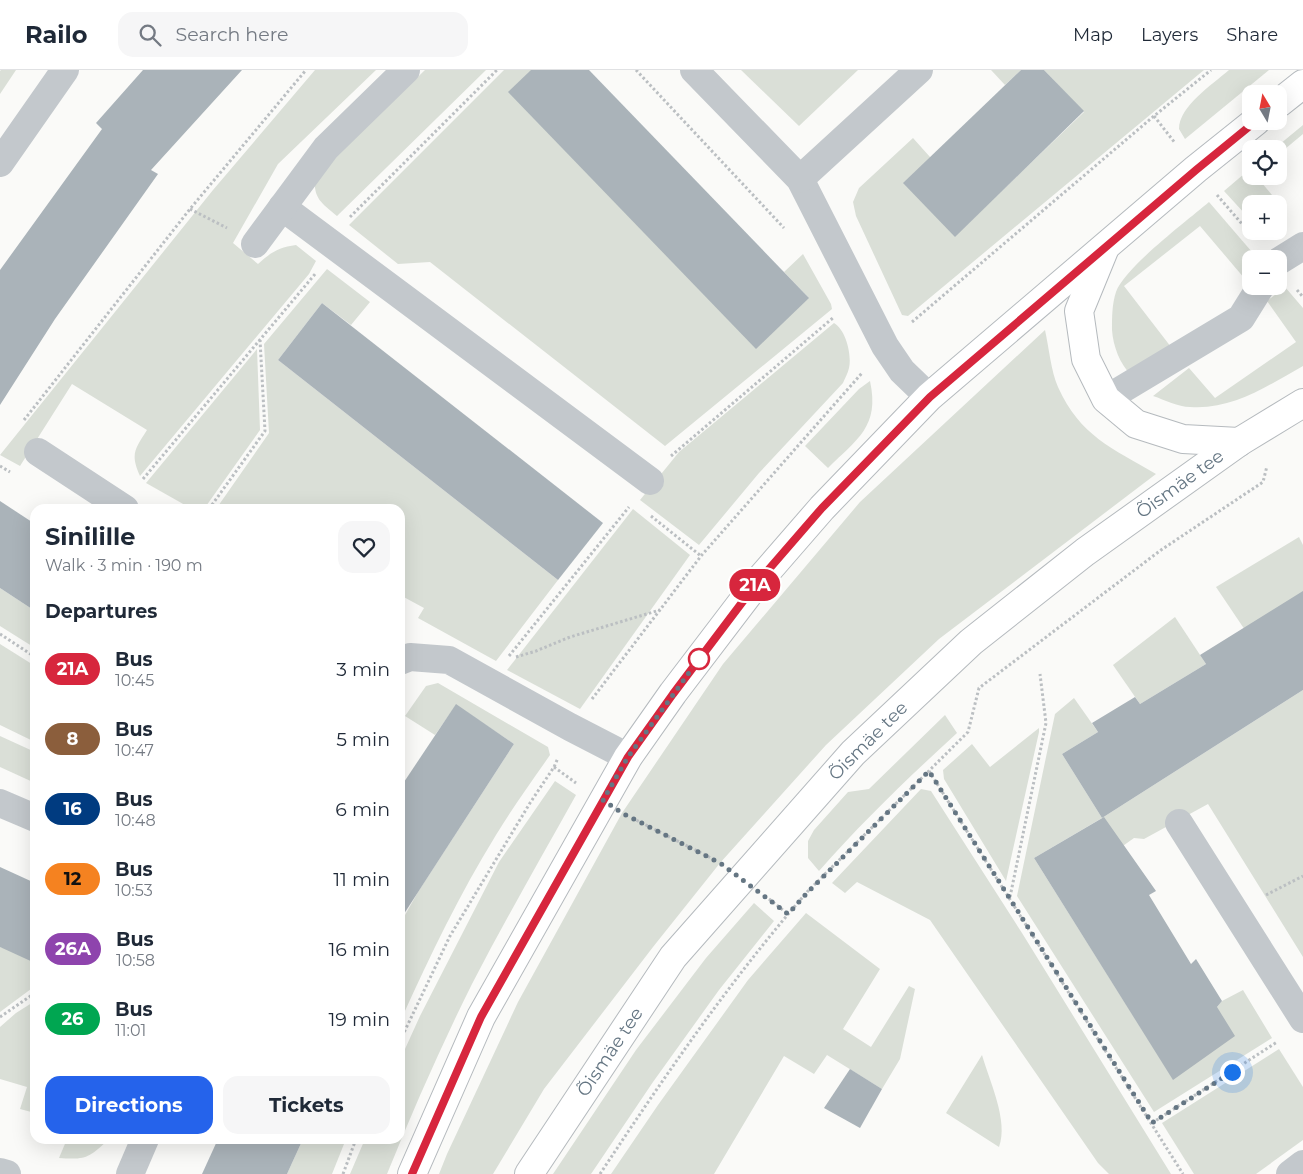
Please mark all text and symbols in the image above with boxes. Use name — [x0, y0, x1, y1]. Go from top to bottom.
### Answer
search box — [118, 12, 468, 57]
text: Railo — [25, 20, 88, 49]
icon: search — [136, 21, 164, 49]
text: Search here — [176, 23, 289, 46]
text: Map — [1073, 24, 1113, 46]
text: Layers — [1141, 24, 1198, 46]
text: Share — [1226, 24, 1278, 46]
north arrow — [1242, 85, 1288, 130]
map controls — [1242, 85, 1287, 295]
button: locate — [1242, 140, 1287, 185]
button: + — [1242, 195, 1287, 240]
button: − — [1242, 250, 1287, 295]
street label: Õismäe tee — [1132, 445, 1228, 523]
button: heart — [338, 521, 390, 573]
text: Sinilille — [45, 522, 135, 551]
text: Walk · 3 min · 190 m — [45, 556, 203, 575]
line badge: 21A — [726, 569, 784, 601]
text: 21A — [739, 574, 771, 596]
text: Departures — [45, 600, 157, 623]
text: Bus — [115, 648, 153, 671]
unlabelled marker — [688, 648, 710, 670]
text: 21A — [57, 658, 88, 680]
text: 3 min — [336, 658, 390, 681]
text: 10:45 — [115, 671, 154, 690]
street label: Õismäe tee — [824, 697, 912, 785]
text: Bus — [115, 718, 153, 741]
text: 8 — [67, 728, 78, 750]
text: 5 min — [336, 728, 390, 751]
text: 10:47 — [115, 741, 154, 760]
text: Bus — [115, 788, 153, 811]
text: 16 — [63, 798, 82, 820]
text: 6 min — [335, 798, 390, 821]
text: 10:48 — [115, 811, 156, 830]
text: Bus — [115, 858, 153, 881]
text: 12 — [64, 868, 81, 890]
text: 11 min — [333, 868, 390, 891]
text: 10:53 — [115, 881, 153, 900]
text: Bus — [116, 928, 154, 951]
text: 26A — [55, 938, 91, 960]
text: 16 min — [328, 938, 390, 961]
text: 10:58 — [116, 951, 155, 970]
text: Bus — [115, 998, 153, 1021]
street label: Õismäe tee — [572, 1003, 648, 1101]
text: 26 — [61, 1008, 84, 1030]
text: 19 min — [328, 1008, 390, 1031]
text: 11:01 — [115, 1021, 146, 1040]
your location — [1220, 1060, 1245, 1085]
button: Directions — [45, 1076, 213, 1134]
button: Tickets — [223, 1076, 390, 1134]

